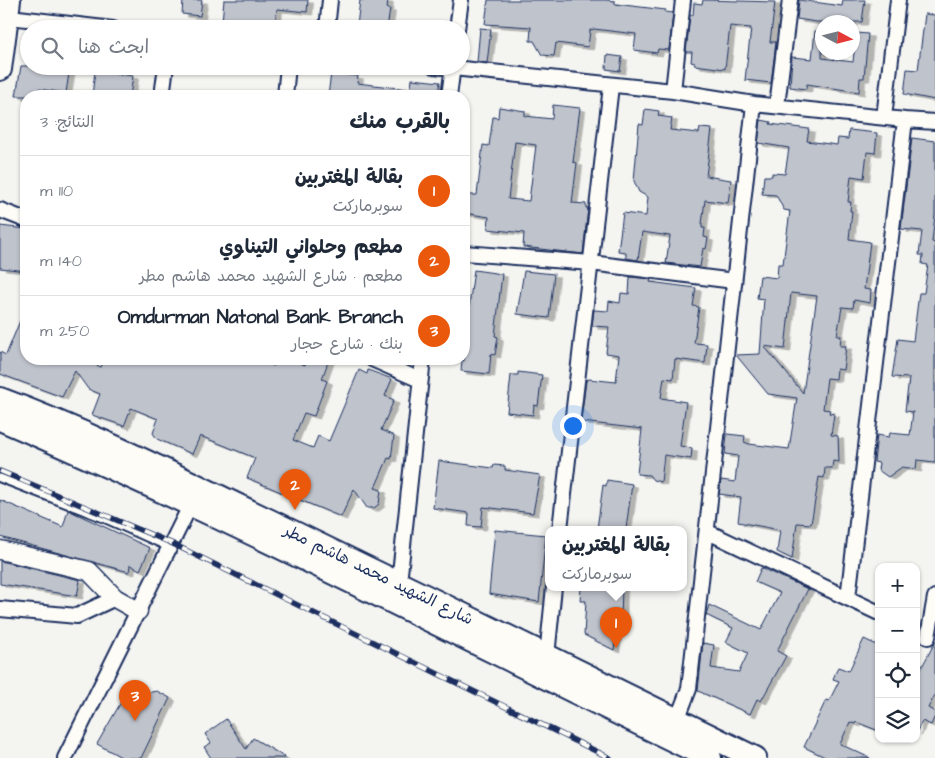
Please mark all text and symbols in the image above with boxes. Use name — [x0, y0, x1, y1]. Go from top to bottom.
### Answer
north arrow — [815, 15, 860, 60]
search box — [20, 20, 470, 75]
icon: search — [38, 34, 66, 62]
text: ابحث هنا — [78, 34, 149, 61]
text: بالقرب منك — [349, 107, 450, 136]
text: النتائج: 3 — [40, 111, 94, 133]
text: بقالة المغتربين — [295, 164, 403, 191]
text: 110 m — [40, 180, 73, 202]
text: 1 — [433, 180, 435, 202]
text: سوبرماركت — [333, 195, 403, 217]
text: مطعم وحلواني التيناوي — [219, 234, 403, 261]
text: 140 m — [40, 250, 82, 272]
text: 2 — [429, 250, 439, 272]
text: مطعم · شارع الشهيد محمد هاشم مطر — [140, 265, 403, 287]
text: Omdurman Natonal Bank Branch — [118, 304, 403, 331]
text: 250 m — [40, 320, 89, 342]
text: 3 — [430, 320, 438, 342]
text: بنك · شارع حجار — [291, 333, 403, 355]
your location — [560, 413, 586, 439]
pin: 2 — [279, 469, 311, 510]
street label: شارع الشهيد محمد هاشم مطر — [278, 519, 477, 631]
popup — [545, 526, 687, 591]
text: بقالة المغتربين — [562, 532, 670, 559]
text: سوبرماركت — [562, 563, 632, 585]
map controls — [875, 563, 920, 743]
button: + — [875, 563, 920, 608]
pin: 1 — [600, 607, 632, 648]
button: − — [875, 608, 920, 653]
button: locate — [875, 653, 920, 698]
pin: 3 — [119, 680, 151, 721]
button: layers — [875, 698, 920, 743]

